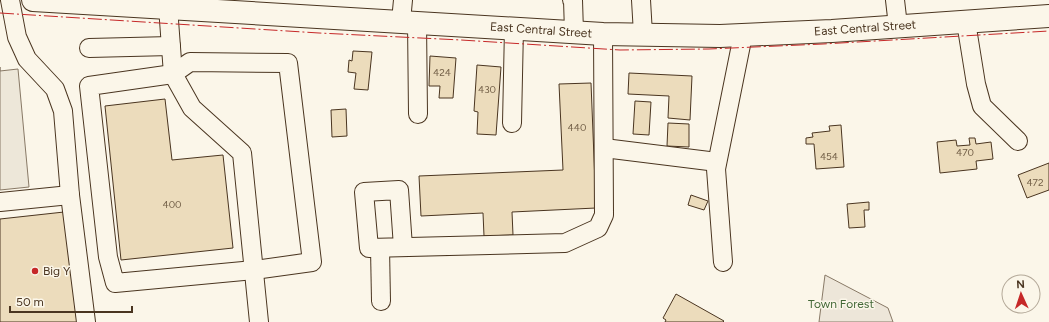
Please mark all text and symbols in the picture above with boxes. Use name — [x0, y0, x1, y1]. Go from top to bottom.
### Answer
street label: East Central Street — [814, 17, 917, 39]
street label: East Central Street — [490, 19, 593, 41]
house number: 424 — [433, 66, 451, 79]
house number: 430 — [478, 83, 496, 96]
house number: 440 — [568, 121, 586, 134]
house number: 470 — [956, 146, 974, 159]
house number: 454 — [820, 150, 838, 163]
house number: 472 — [1026, 176, 1044, 189]
house number: 400 — [162, 198, 182, 211]
place label: Big Y — [43, 264, 71, 278]
marker: Big Y — [30, 266, 40, 276]
north arrow — [1001, 274, 1041, 314]
text: N — [1016, 278, 1025, 291]
scale bar — [10, 288, 132, 314]
text: 50 m — [16, 295, 44, 309]
park label: Town Forest — [808, 297, 874, 311]

